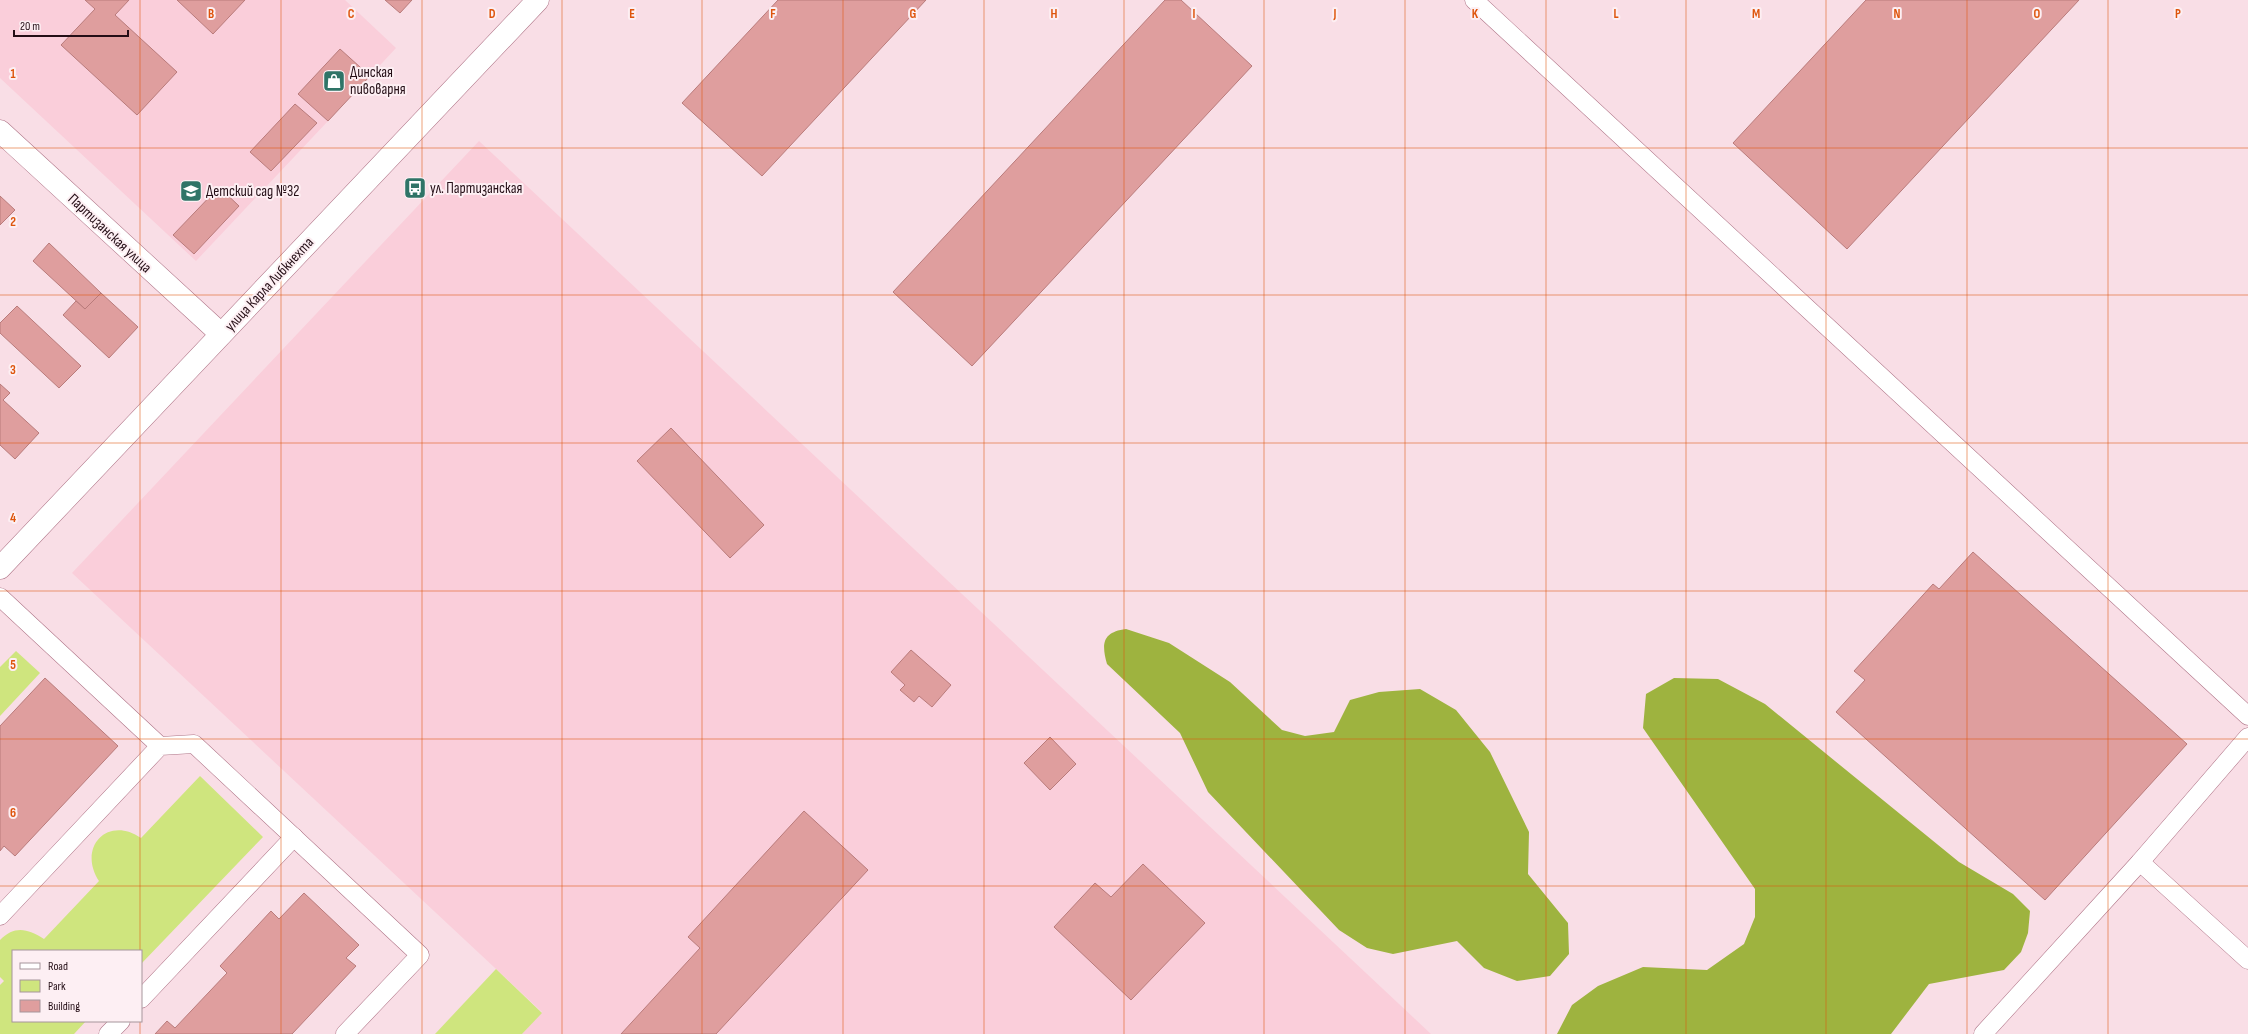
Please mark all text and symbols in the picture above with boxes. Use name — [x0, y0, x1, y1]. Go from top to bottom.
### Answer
text: B — [208, 6, 214, 22]
text: C — [348, 6, 355, 22]
text: D — [489, 6, 496, 22]
text: E — [629, 6, 635, 22]
text: F — [770, 6, 776, 22]
text: G — [910, 6, 917, 22]
text: H — [1051, 6, 1058, 22]
text: I — [1193, 6, 1196, 22]
text: J — [1333, 6, 1337, 22]
text: K — [1472, 6, 1479, 22]
text: L — [1613, 6, 1619, 22]
text: M — [1752, 6, 1760, 22]
text: N — [1894, 6, 1901, 22]
text: O — [2034, 6, 2041, 22]
text: P — [2175, 6, 2181, 22]
scale bar — [14, 12, 128, 38]
text: 20 m — [20, 19, 40, 34]
place label: Динская пивоварня — [350, 63, 406, 99]
text: 1 — [10, 66, 16, 82]
shop icon: Динская пивоварня — [321, 68, 347, 94]
bus stop icon: ул. Партизанская — [402, 175, 428, 201]
school or university icon: Детский сад №32 — [178, 178, 204, 204]
place label: ул. Партизанская — [430, 179, 522, 198]
place label: Детский сад №32 — [206, 182, 299, 201]
street label: Партизанская улица — [64, 190, 156, 277]
text: 2 — [10, 214, 16, 230]
street label: улица Карла Либкнехта — [221, 233, 318, 335]
text: 3 — [10, 362, 16, 378]
text: 4 — [10, 510, 16, 526]
text: 5 — [10, 657, 16, 673]
text: 6 — [10, 805, 16, 821]
legend — [12, 950, 142, 1022]
text: Road — [48, 959, 68, 974]
text: Park — [48, 979, 66, 994]
text: Building — [48, 999, 80, 1014]

